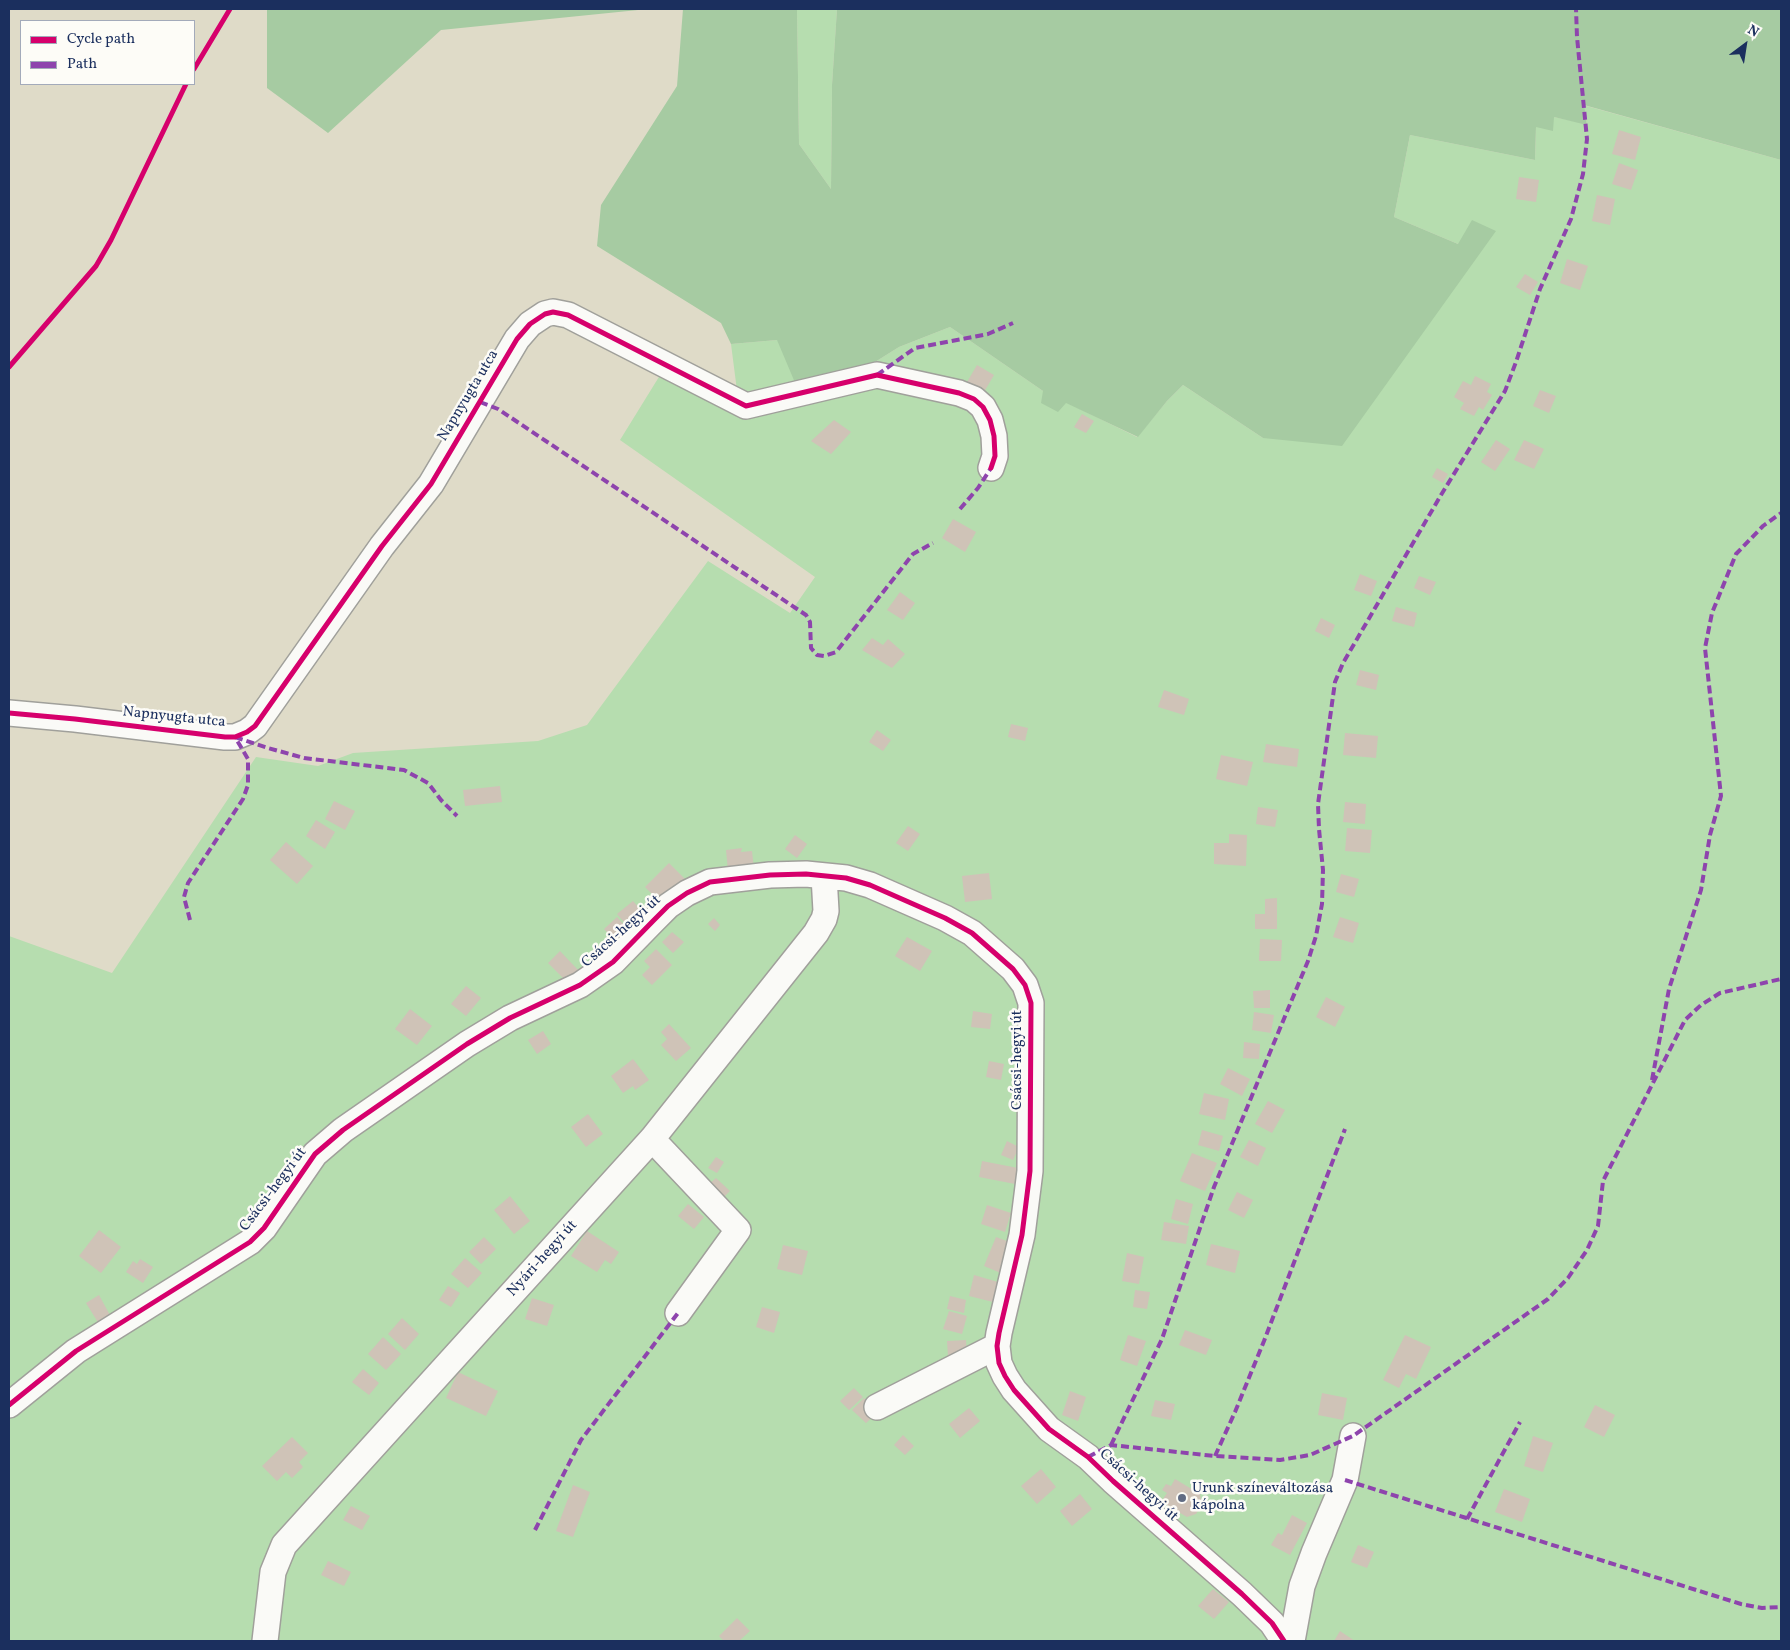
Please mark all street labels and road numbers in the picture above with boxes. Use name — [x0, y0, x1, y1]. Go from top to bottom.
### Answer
street label: Napnyugta utca — [435, 347, 503, 445]
street label: Napnyugta utca — [122, 704, 226, 732]
street label: Csácsi-hegyi út — [579, 892, 665, 972]
street label: Csácsi-hegyi út — [1009, 1010, 1027, 1110]
street label: Csácsi-hegyi út — [237, 1145, 311, 1235]
street label: Nyári-hegyi út — [504, 1217, 582, 1301]
street label: Csácsi-hegyi út — [1095, 1446, 1181, 1526]

